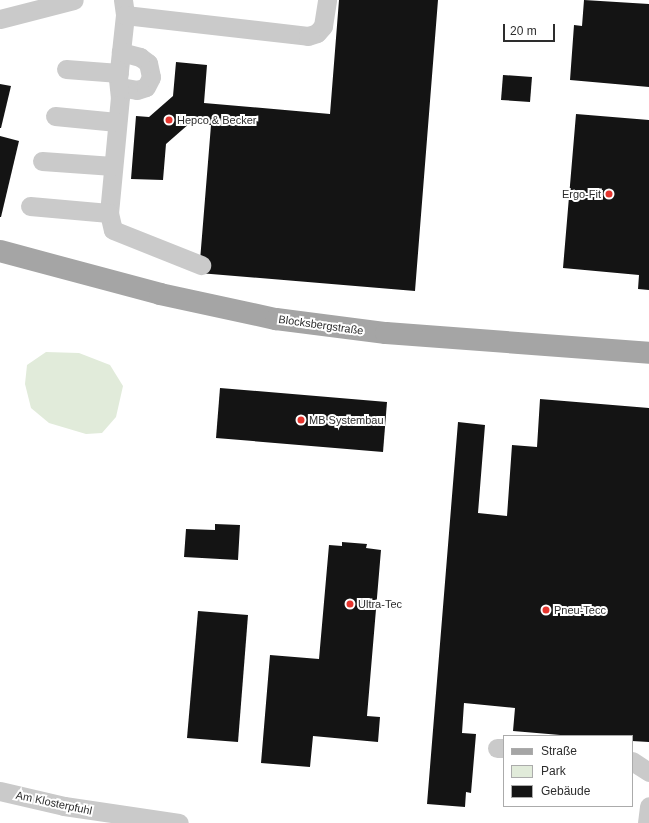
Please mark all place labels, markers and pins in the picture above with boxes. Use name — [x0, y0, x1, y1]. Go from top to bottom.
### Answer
place label: Hepco & Becker — [177, 113, 256, 127]
marker: Hepco & Becker — [164, 115, 174, 125]
place label: Ergo-Fit — [562, 187, 601, 201]
marker: Ergo-Fit — [604, 189, 614, 199]
place label: MB Systembau — [309, 413, 384, 427]
marker: MB Systembau — [296, 415, 306, 425]
place label: Ultra-Tec — [358, 597, 402, 611]
marker: Ultra-Tec — [345, 599, 355, 609]
place label: Pneu-Tecc — [554, 603, 606, 617]
marker: Pneu-Tecc — [541, 605, 551, 615]

